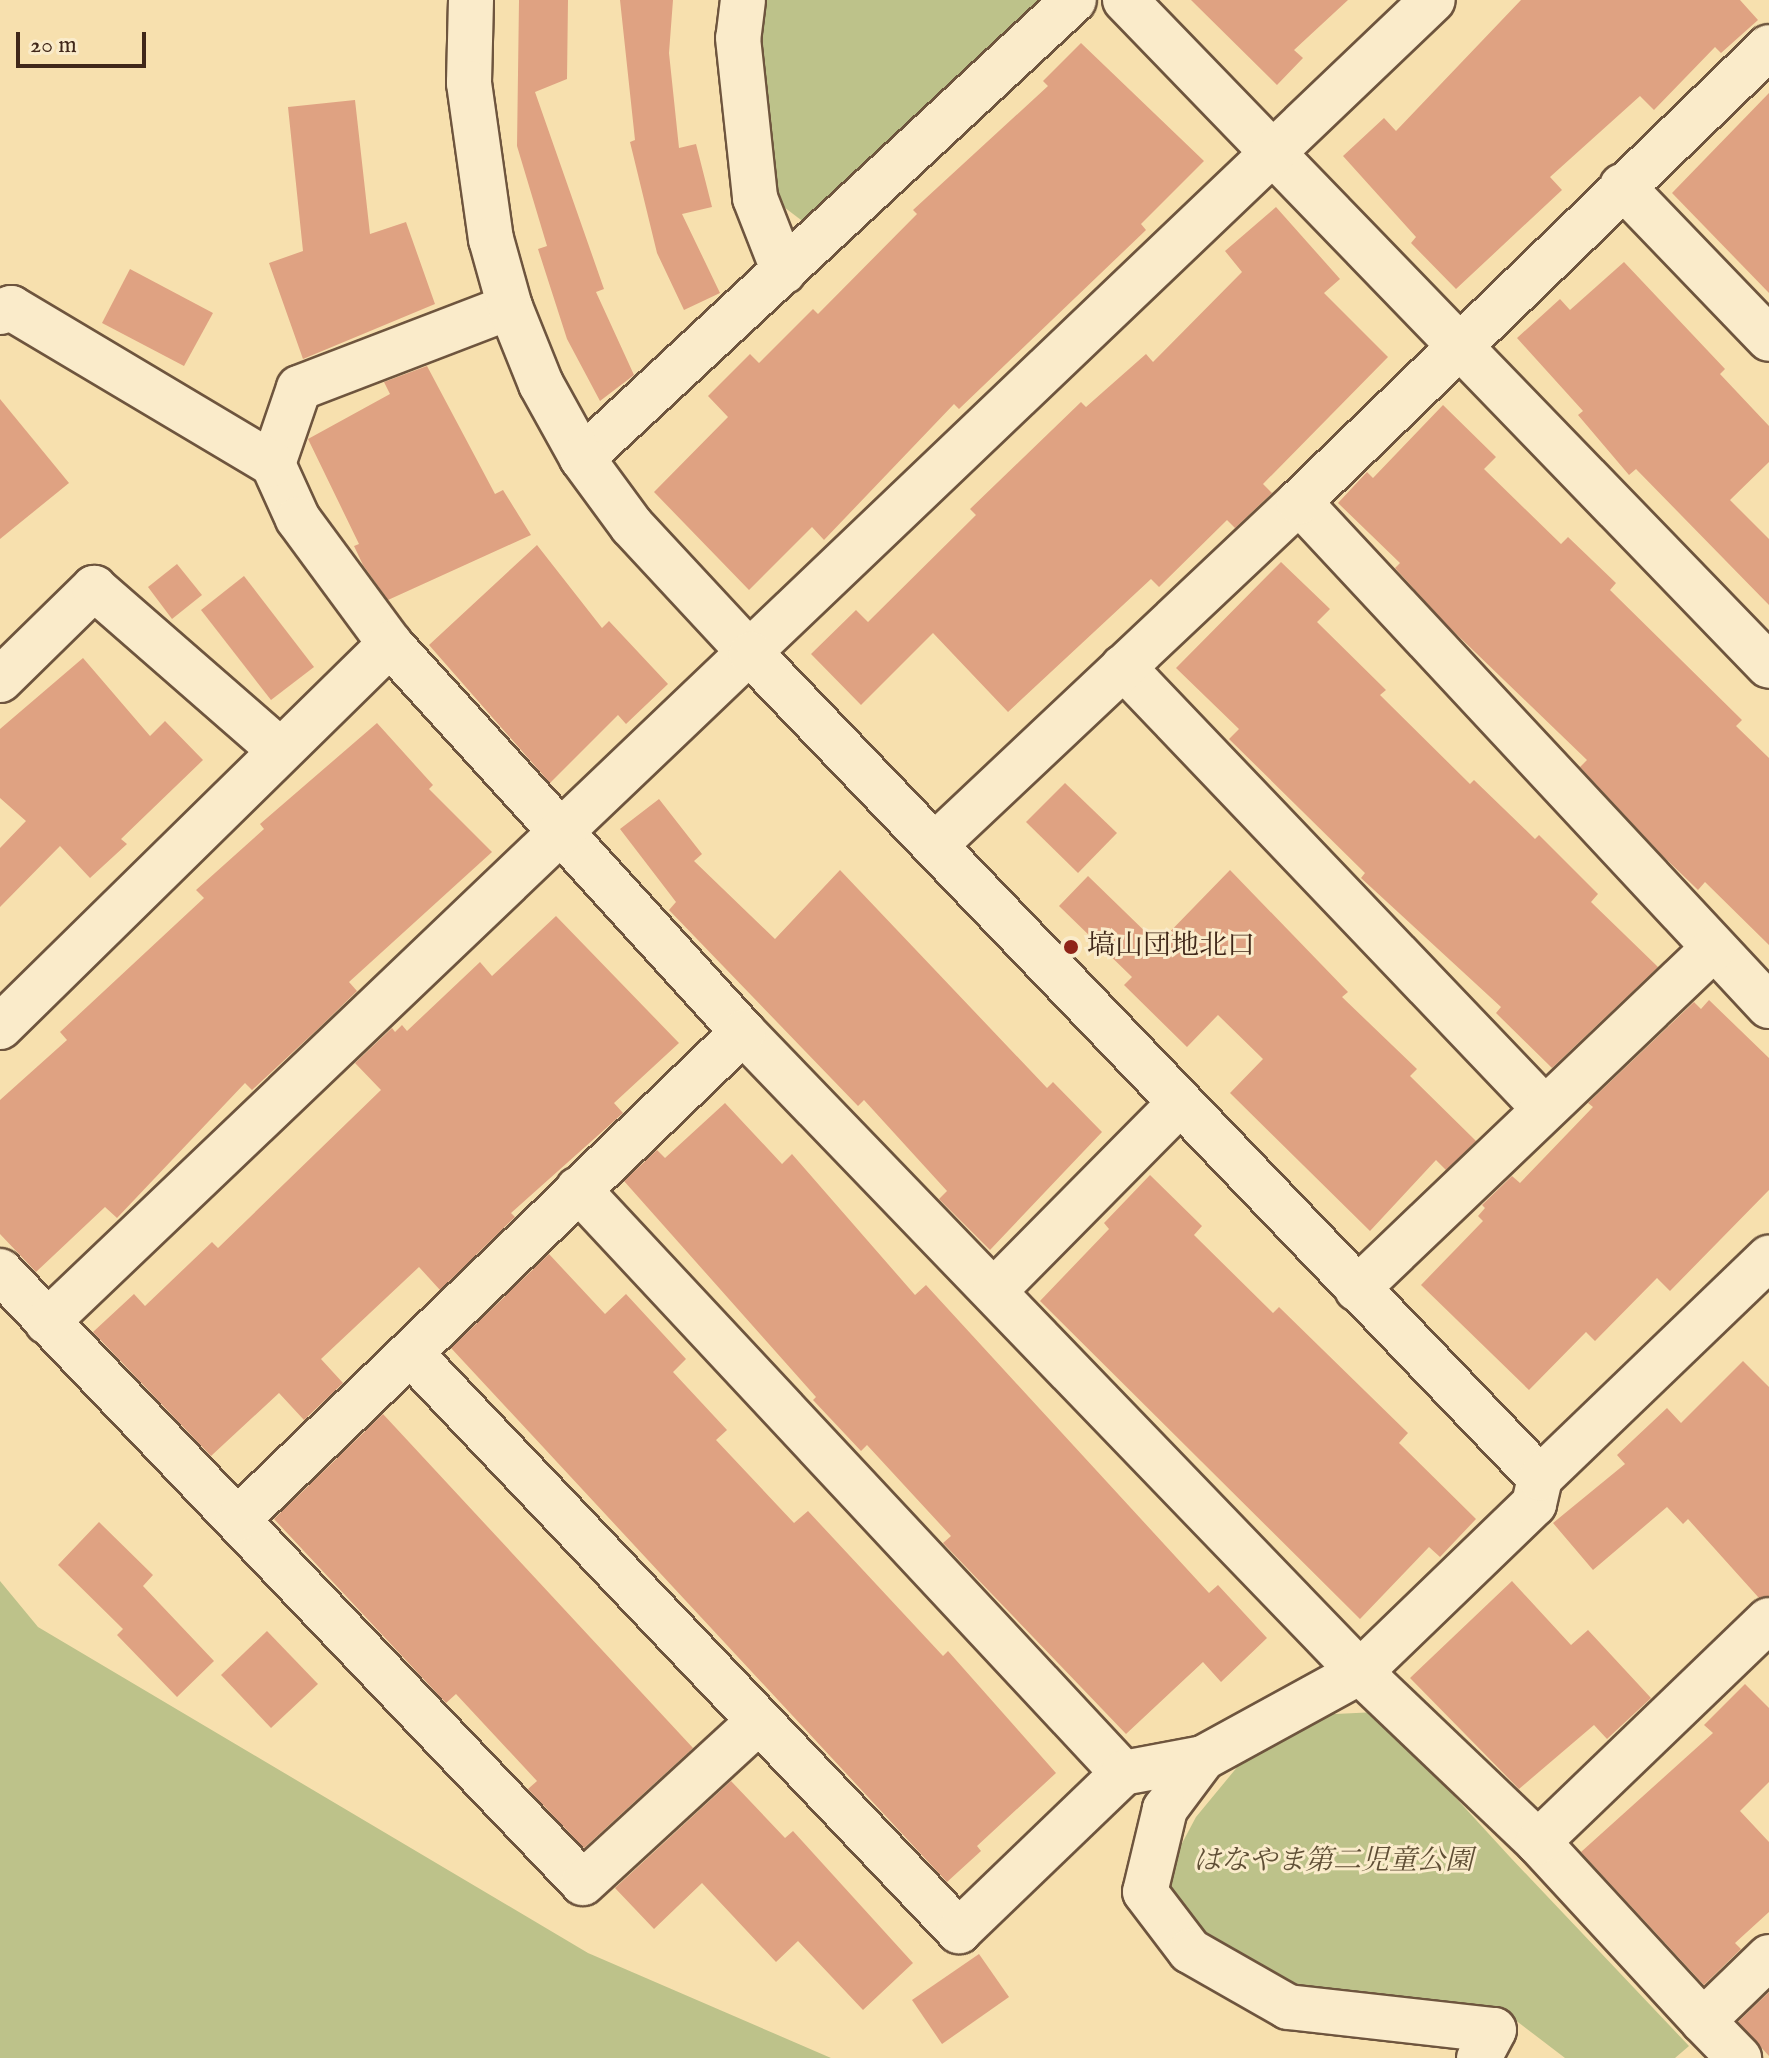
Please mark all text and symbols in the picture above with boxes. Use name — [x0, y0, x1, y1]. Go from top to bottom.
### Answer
scale bar — [20, 16, 150, 66]
text: 20 m — [30, 30, 77, 61]
place label: 塙山団地北口 — [1087, 930, 1255, 964]
marker: 塙山団地北口 — [1062, 938, 1080, 956]
park label: はなやま第二児童公園 — [1193, 1845, 1473, 1879]

